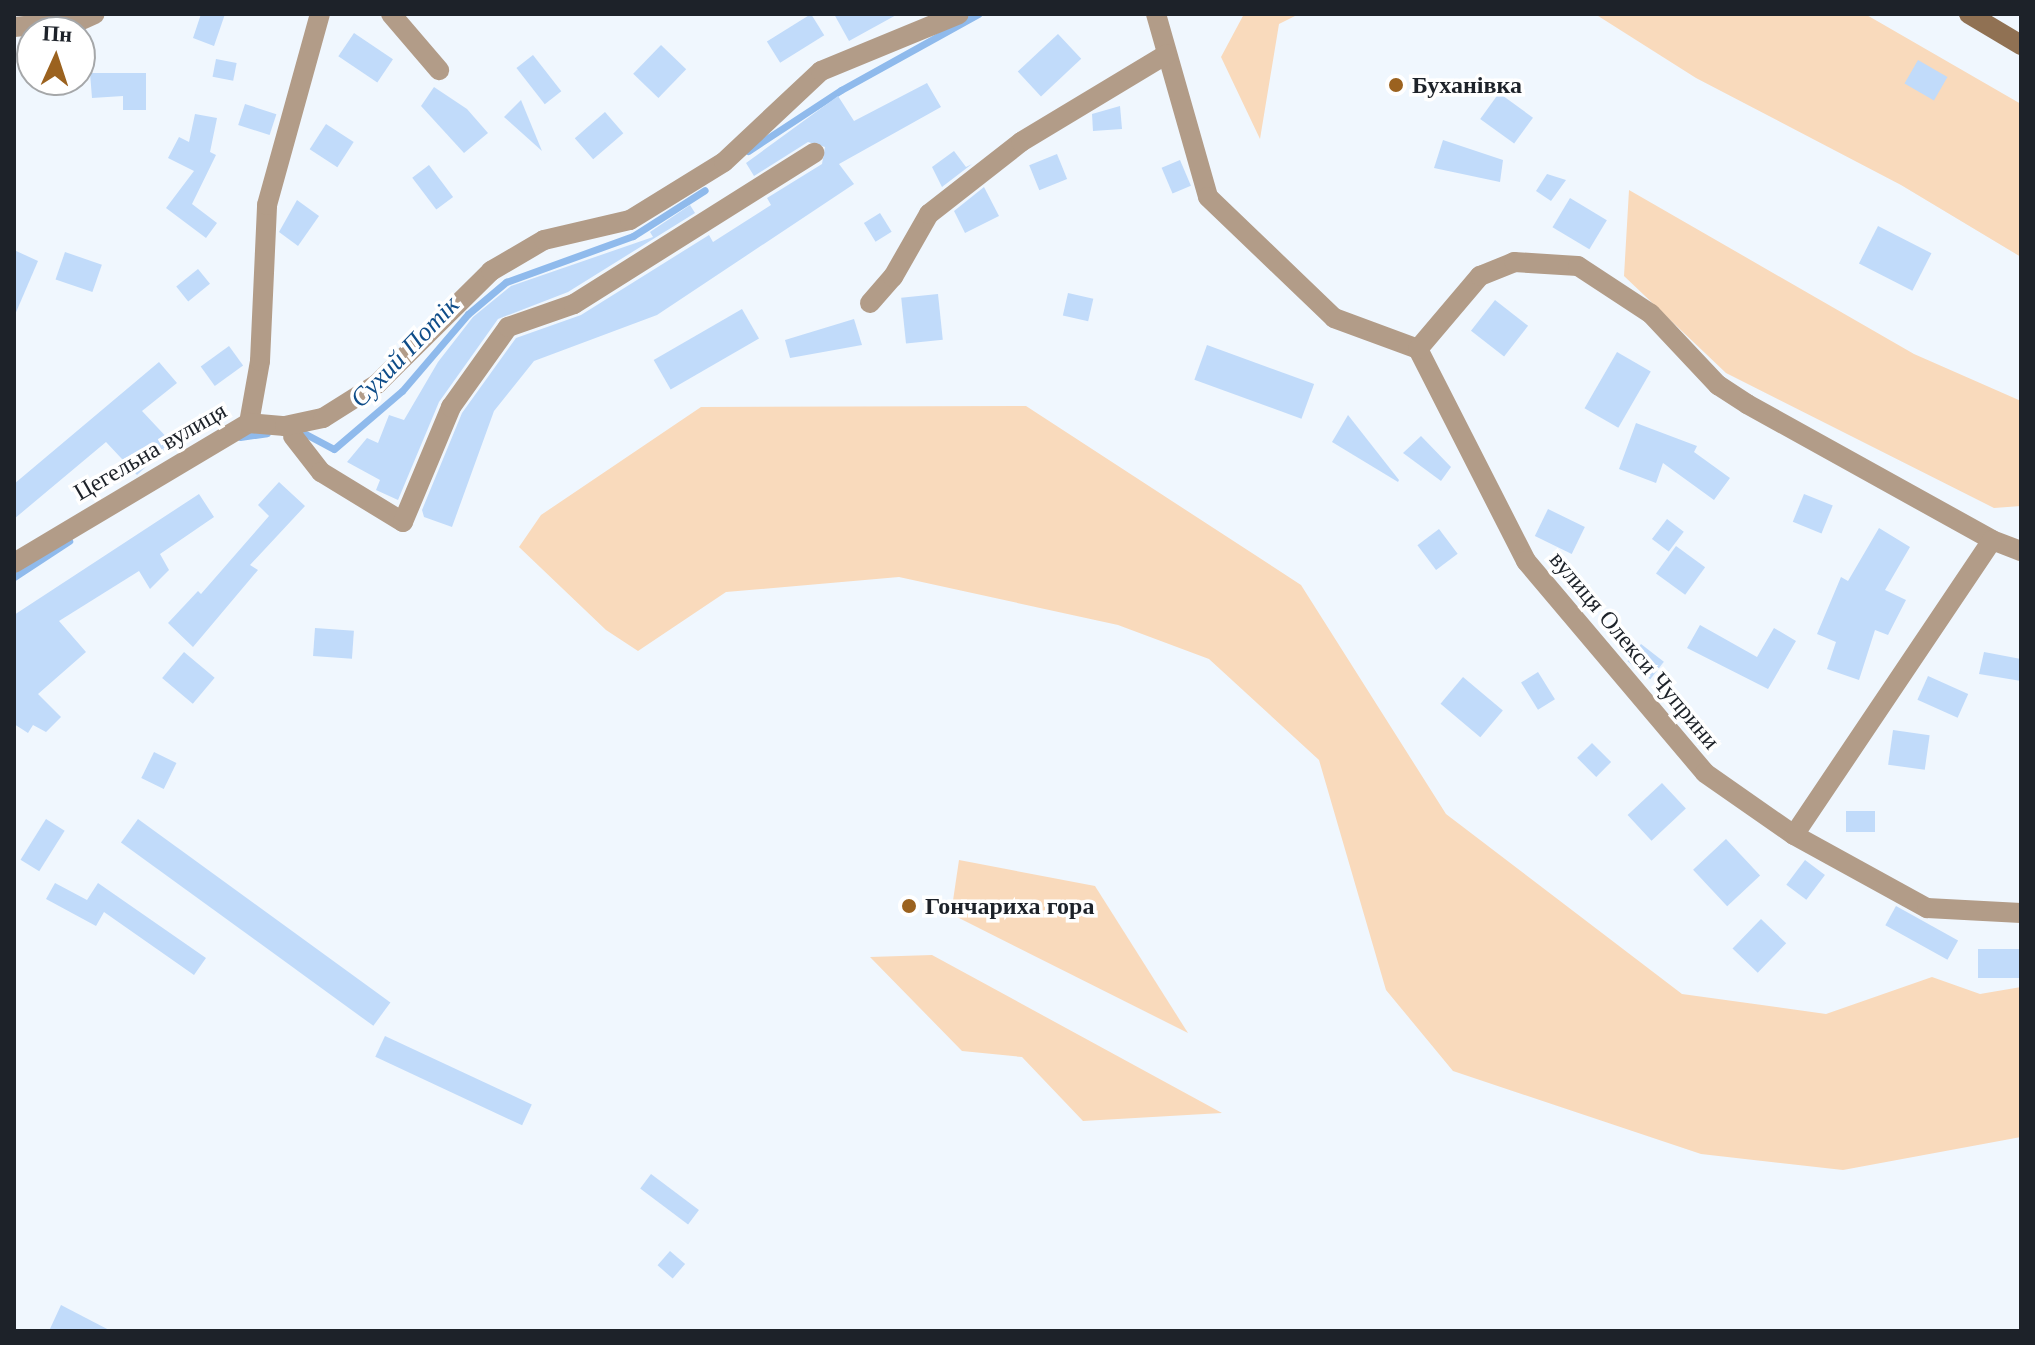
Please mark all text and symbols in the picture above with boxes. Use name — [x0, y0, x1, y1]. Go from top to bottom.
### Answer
north arrow — [16, 16, 96, 96]
text: Пн — [42, 19, 73, 48]
place label: Буханівка — [1412, 71, 1522, 99]
marker: Буханівка — [1387, 76, 1405, 94]
water label: Сухий Потік — [344, 290, 466, 414]
street label: Цегельна вулиця — [68, 396, 232, 506]
street label: вулиця Олекси Чуприни — [1544, 545, 1726, 755]
place label: Гончариха гора — [925, 892, 1094, 920]
marker: Гончариха гора — [900, 897, 918, 915]

